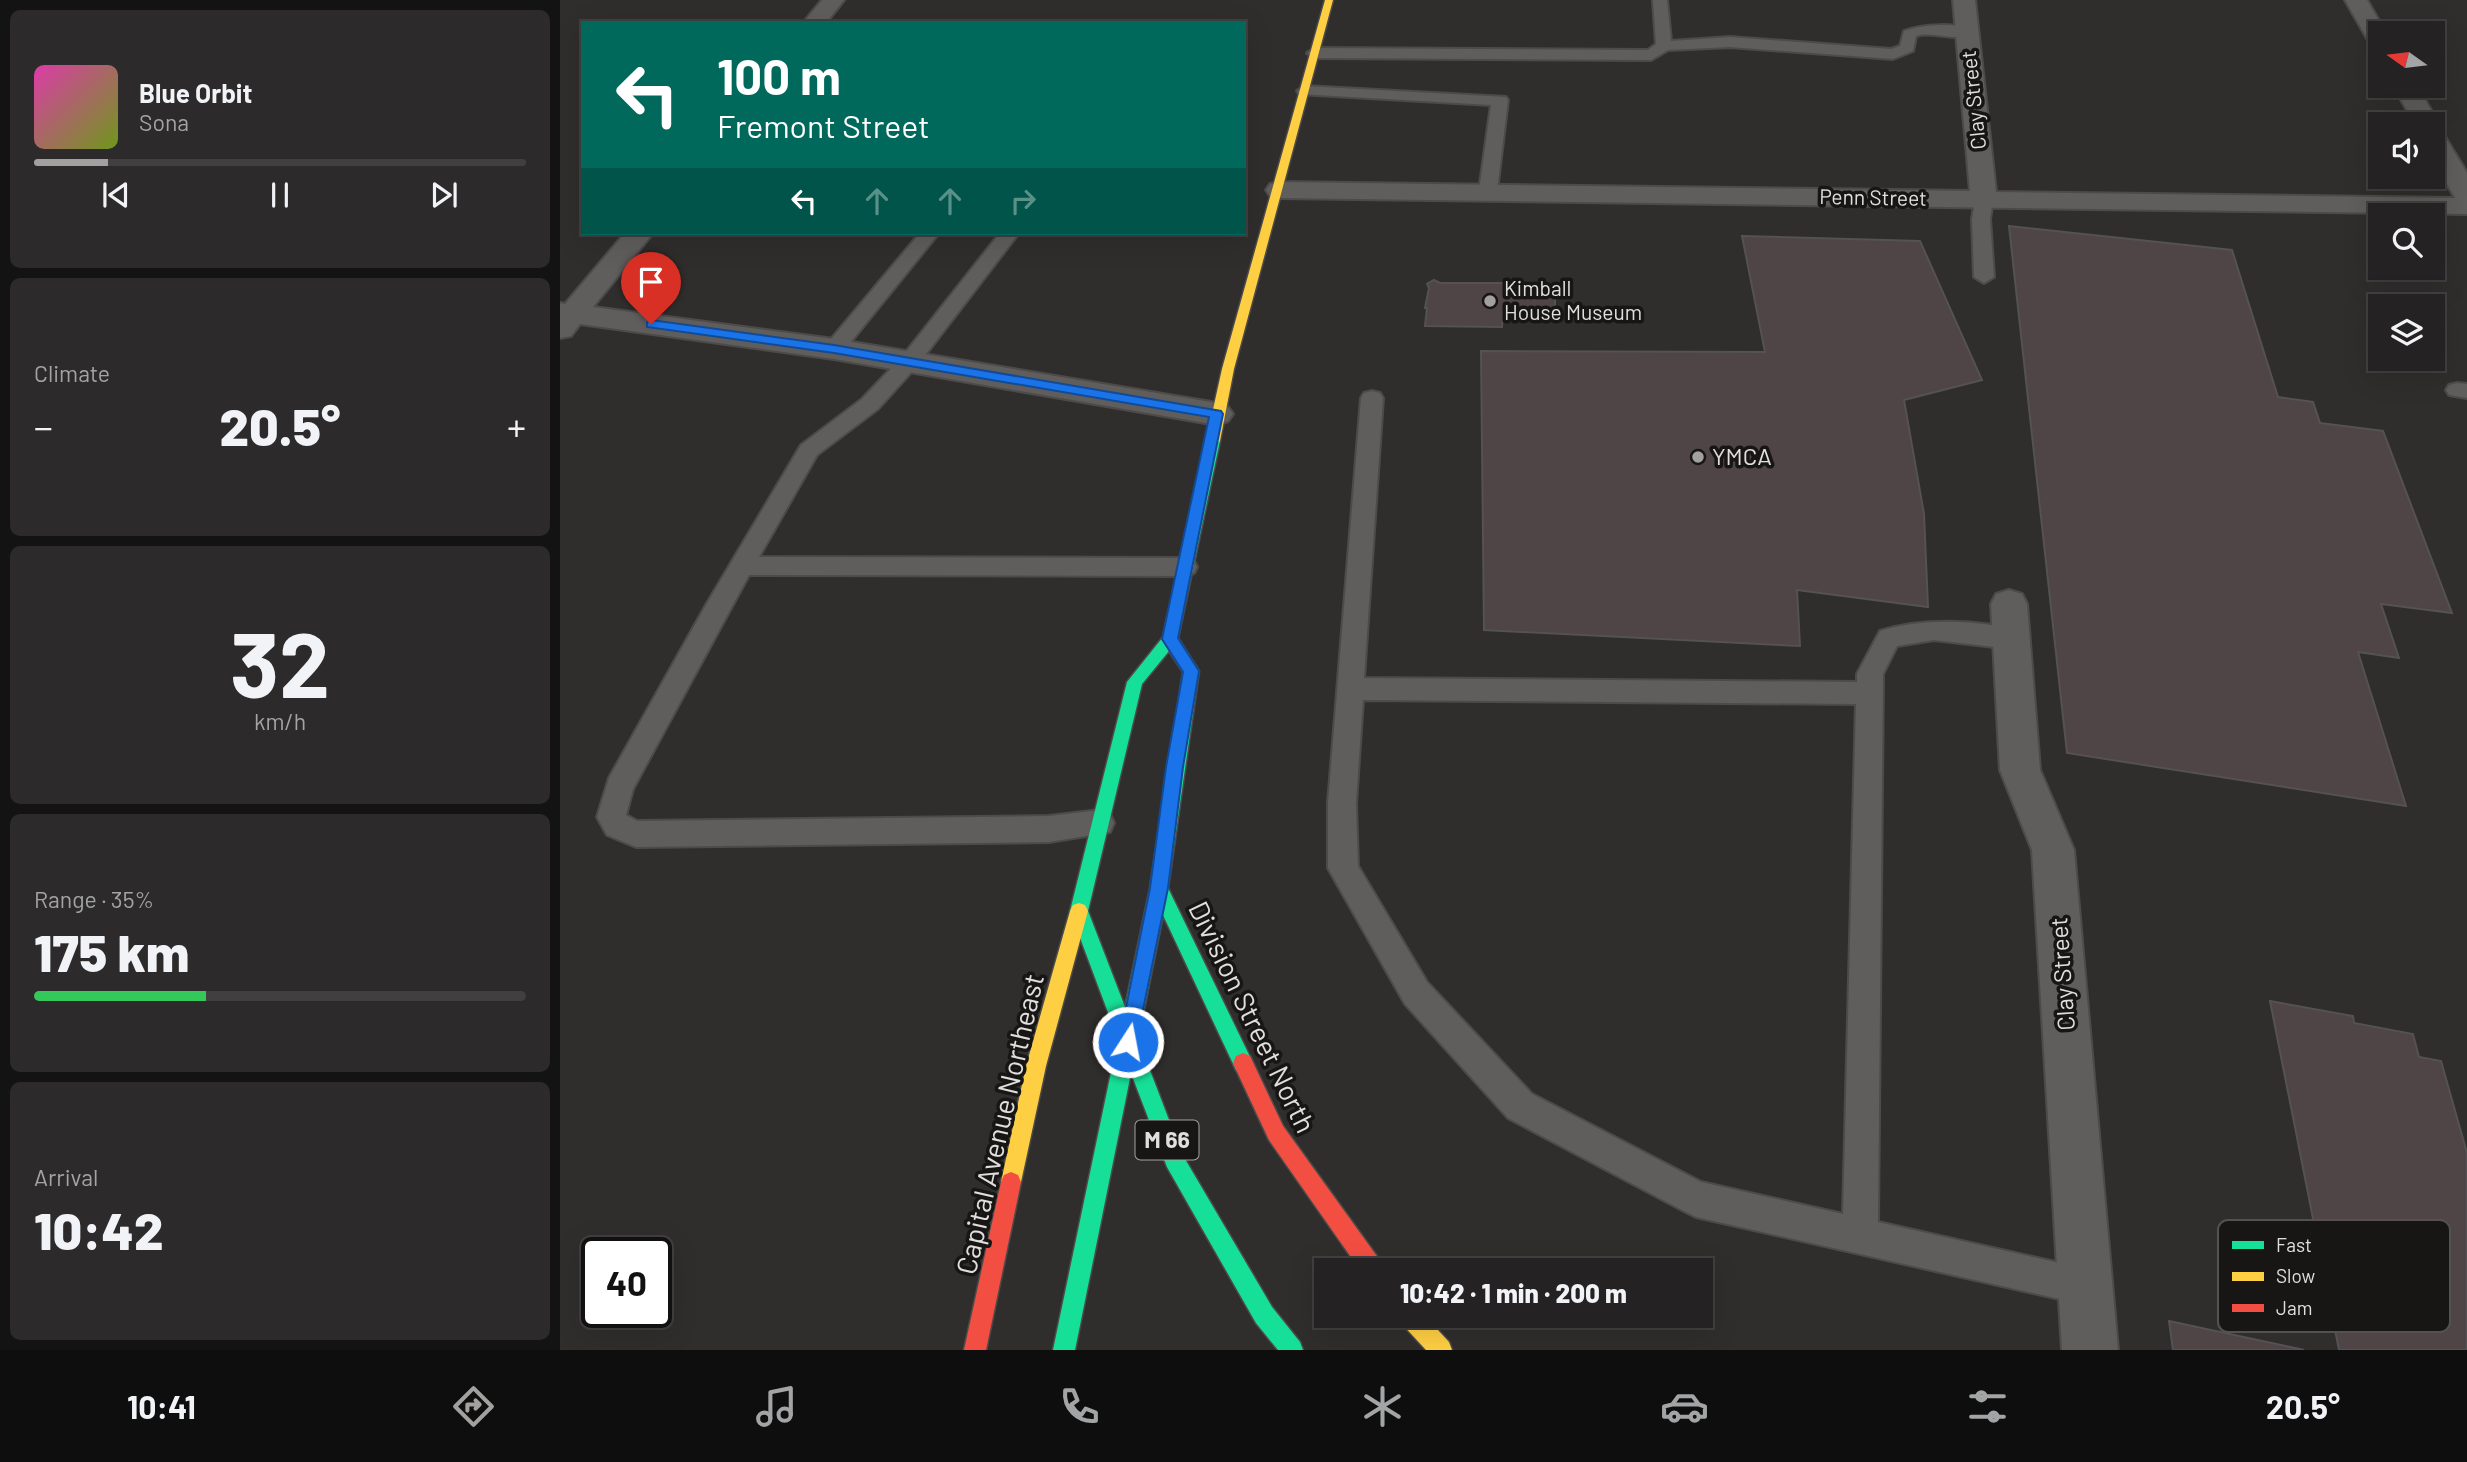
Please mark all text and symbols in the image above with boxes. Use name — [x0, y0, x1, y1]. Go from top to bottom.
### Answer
north arrow — [2368, 21, 2445, 98]
map controls — [2368, 21, 2445, 371]
text: 100 m — [717, 46, 841, 105]
icon: left — [602, 49, 693, 140]
street label: Clay Street — [1955, 49, 1990, 151]
text: Blue Orbit — [139, 77, 252, 108]
text: Fremont Street — [717, 106, 930, 144]
text: Sona — [139, 108, 189, 136]
button: sound — [2368, 112, 2445, 189]
icon: previous — [97, 176, 135, 214]
icon: pause — [261, 176, 299, 214]
icon: next — [425, 176, 463, 214]
icon: left — [785, 182, 823, 220]
icon: ahead — [858, 182, 896, 220]
icon: ahead — [931, 182, 969, 220]
icon: right — [1004, 182, 1042, 220]
street label: Penn Street — [1819, 183, 1927, 210]
button: search — [2368, 203, 2445, 280]
pin — [621, 252, 681, 324]
icon: arrive — [632, 263, 670, 301]
place label: Kimball House Museum — [1504, 275, 1642, 324]
marker: Kimball House Museum — [1482, 293, 1498, 309]
button: layers — [2368, 294, 2445, 371]
text: Climate — [34, 359, 110, 387]
text: 20.5° — [219, 394, 341, 456]
text: − — [34, 403, 53, 449]
text: + — [507, 403, 526, 449]
place label: YMCA — [1712, 441, 1772, 470]
marker: YMCA — [1690, 449, 1706, 465]
text: 32 — [230, 607, 330, 716]
text: km/h — [254, 707, 306, 735]
text: Range · 35% — [34, 885, 154, 913]
street label: Division Street North — [1182, 895, 1324, 1138]
street label: Clay Street — [2043, 916, 2080, 1032]
text: 175 km — [34, 920, 190, 982]
street label: Capital Avenue Northeast — [948, 970, 1050, 1277]
position arrow — [1091, 1005, 1165, 1079]
road number: M 66 — [1136, 1120, 1198, 1160]
text: Arrival — [34, 1163, 98, 1191]
text: 10:42 — [34, 1198, 164, 1260]
legend — [2218, 1220, 2450, 1332]
text: Fast — [2276, 1233, 2312, 1256]
speed limit sign: 40 — [581, 1237, 672, 1328]
text: Slow — [2276, 1264, 2315, 1287]
text: 10:42 · 1 min · 200 m — [1400, 1277, 1627, 1308]
text: Jam — [2276, 1296, 2312, 1319]
icon: directions — [449, 1382, 498, 1431]
icon: music — [752, 1382, 801, 1431]
icon: phone — [1055, 1382, 1104, 1431]
icon: climate — [1358, 1382, 1407, 1431]
icon: car — [1660, 1382, 1709, 1431]
icon: filters — [1963, 1382, 2012, 1431]
text: 10:41 — [127, 1387, 196, 1425]
text: 20.5° — [2266, 1387, 2340, 1425]

